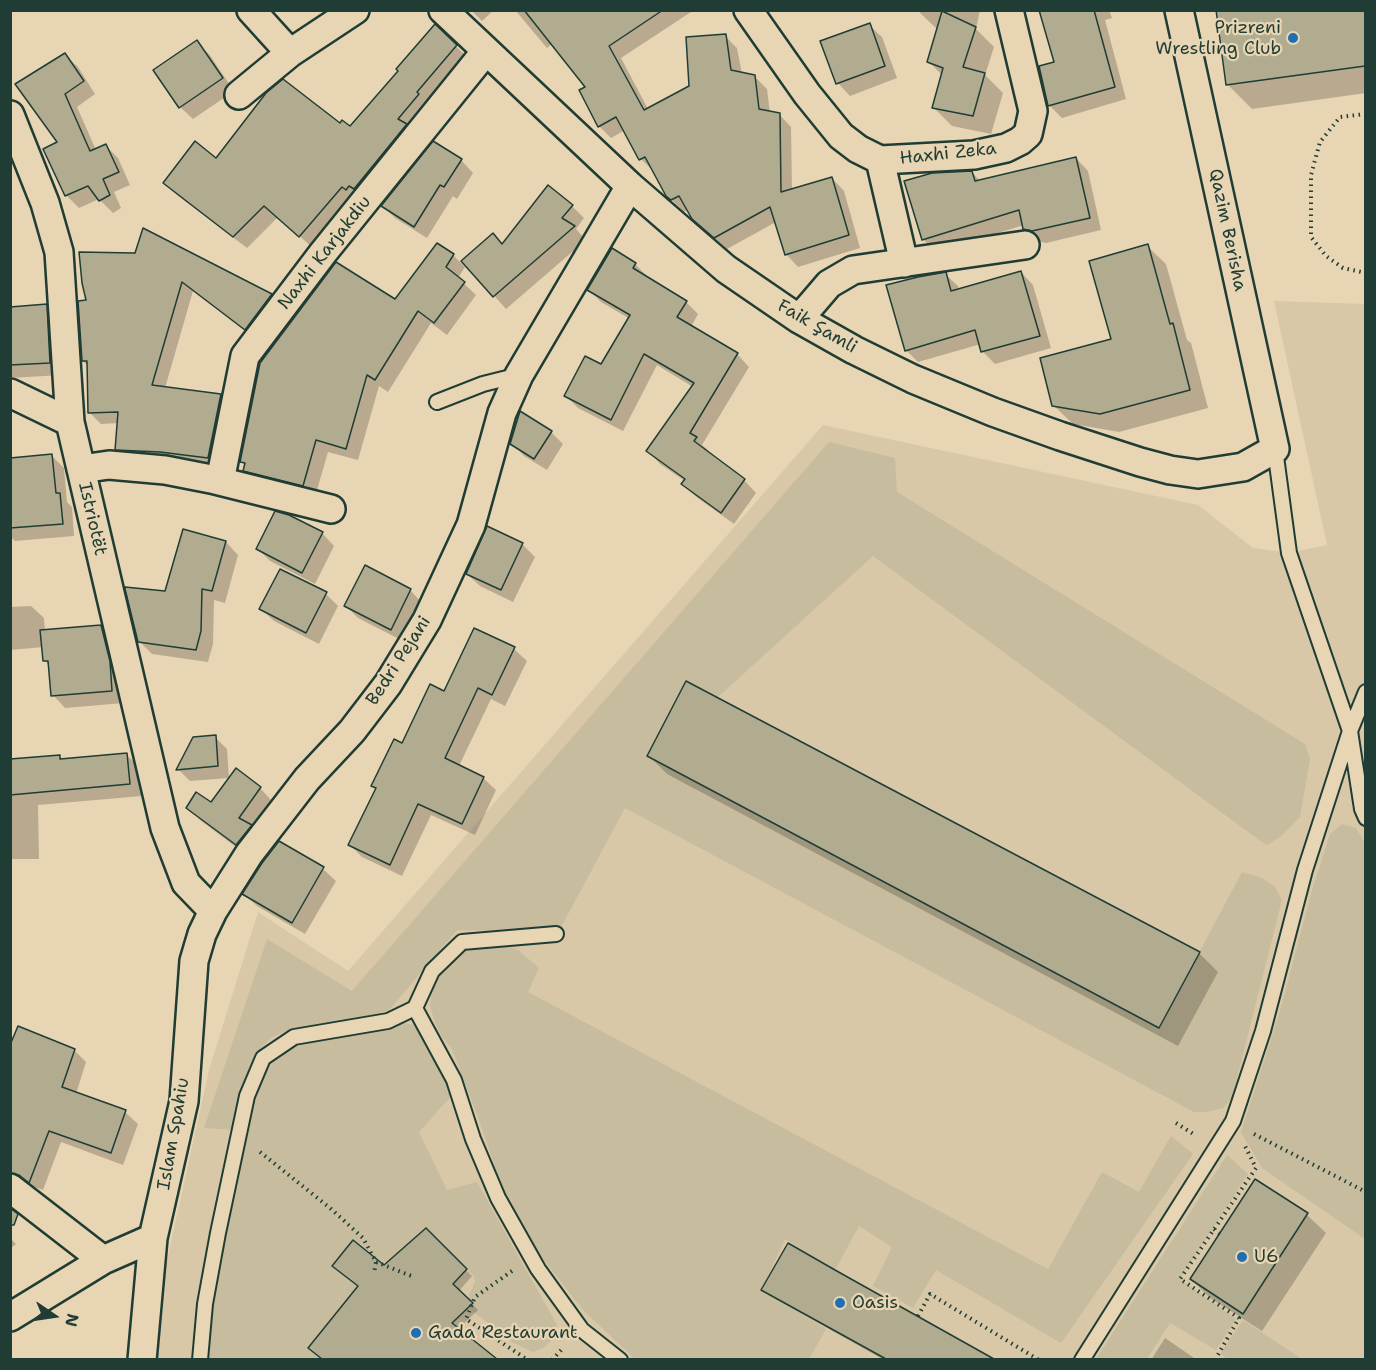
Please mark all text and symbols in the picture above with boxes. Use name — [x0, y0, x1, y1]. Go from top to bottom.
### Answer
place label: Prizreni Wrestling Club — [1155, 17, 1281, 60]
marker: Prizreni Wrestling Club — [1286, 31, 1300, 45]
street label: Haxhi Zeka — [899, 138, 997, 170]
street label: Qazim Berisha — [1203, 167, 1251, 293]
street label: Naxhi Karjakdiu — [274, 192, 376, 314]
street label: Faik Şamli — [773, 296, 861, 358]
street label: Istriotët — [73, 480, 111, 558]
street label: Bedri Pejani — [362, 612, 436, 710]
street label: Islam Spahiu — [153, 1076, 195, 1192]
place label: U6 — [1254, 1246, 1279, 1268]
marker: U6 — [1235, 1250, 1249, 1264]
north arrow — [24, 1286, 84, 1346]
place label: Oasis — [852, 1292, 898, 1314]
marker: Oasis — [833, 1296, 847, 1310]
text: N — [60, 1312, 84, 1329]
place label: Gada Restaurant — [428, 1322, 578, 1344]
marker: Gada Restaurant — [409, 1326, 423, 1340]

